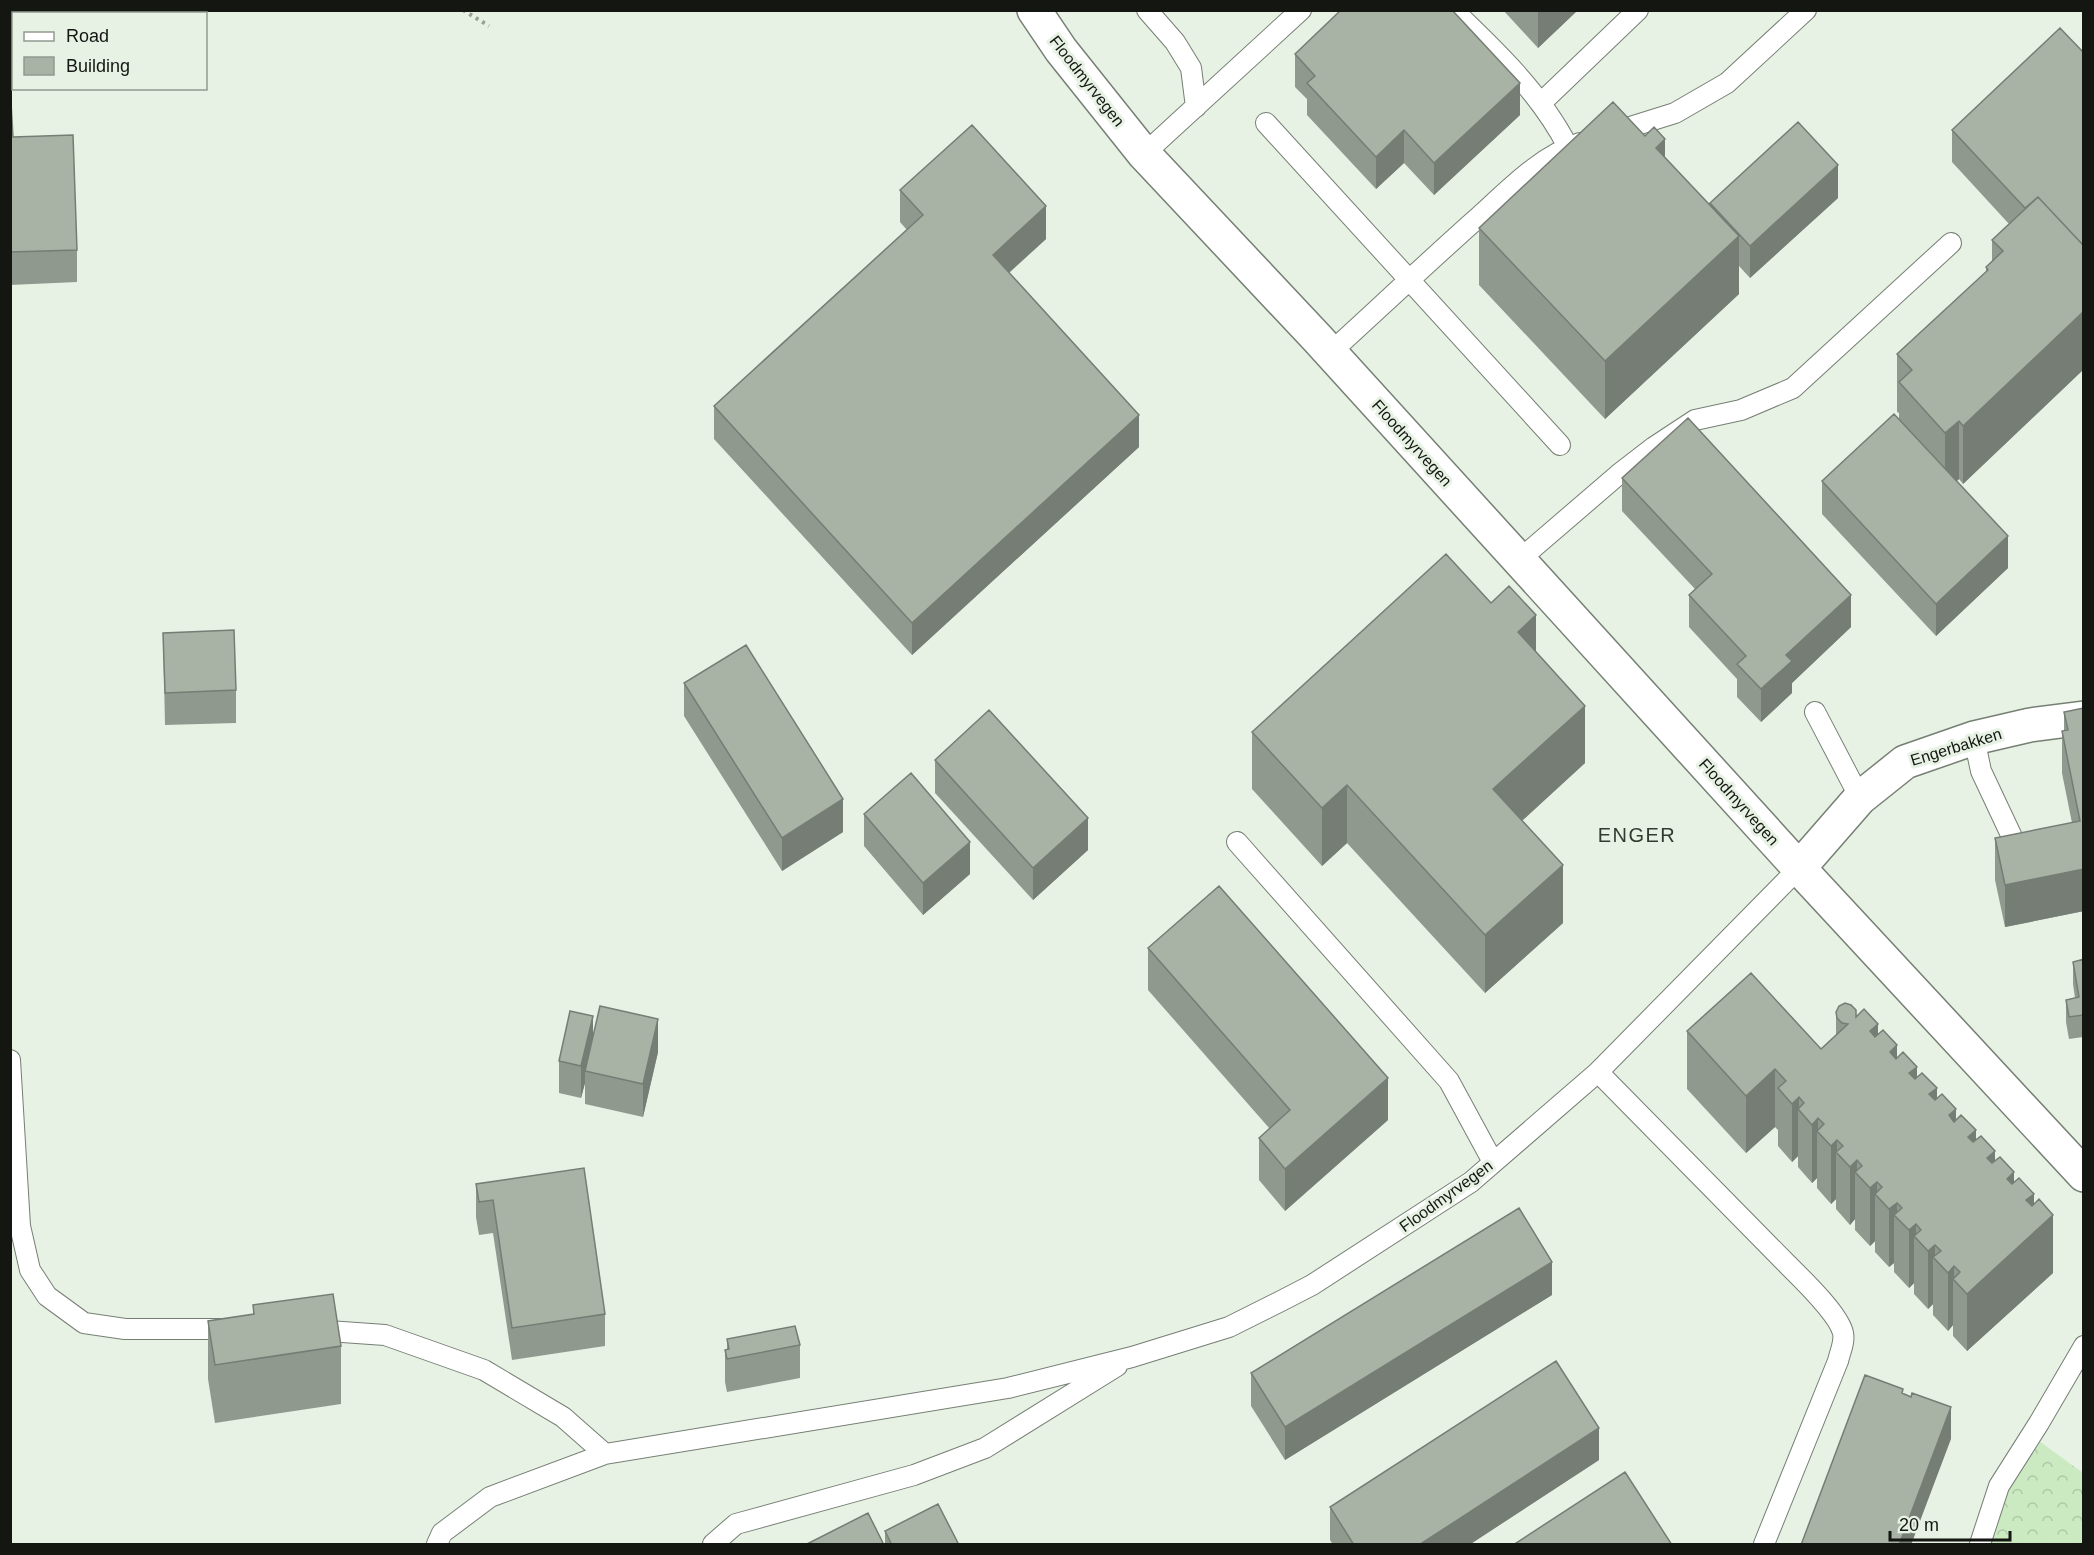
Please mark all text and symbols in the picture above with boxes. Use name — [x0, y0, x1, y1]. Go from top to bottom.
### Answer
legend — [12, 12, 207, 90]
text: Road — [66, 26, 109, 46]
street label: Floodmyrvegen — [1046, 32, 1128, 130]
text: Building — [66, 56, 130, 76]
street label: Floodmyrvegen — [1369, 396, 1455, 490]
street label: Engerbakken — [1908, 725, 2004, 769]
street label: Floodmyrvegen — [1696, 755, 1782, 849]
district label: ENGER — [1598, 824, 1676, 846]
street label: Floodmyrvegen — [1396, 1157, 1496, 1235]
scale bar — [1890, 1504, 2010, 1542]
text: 20 m — [1899, 1515, 1939, 1535]

